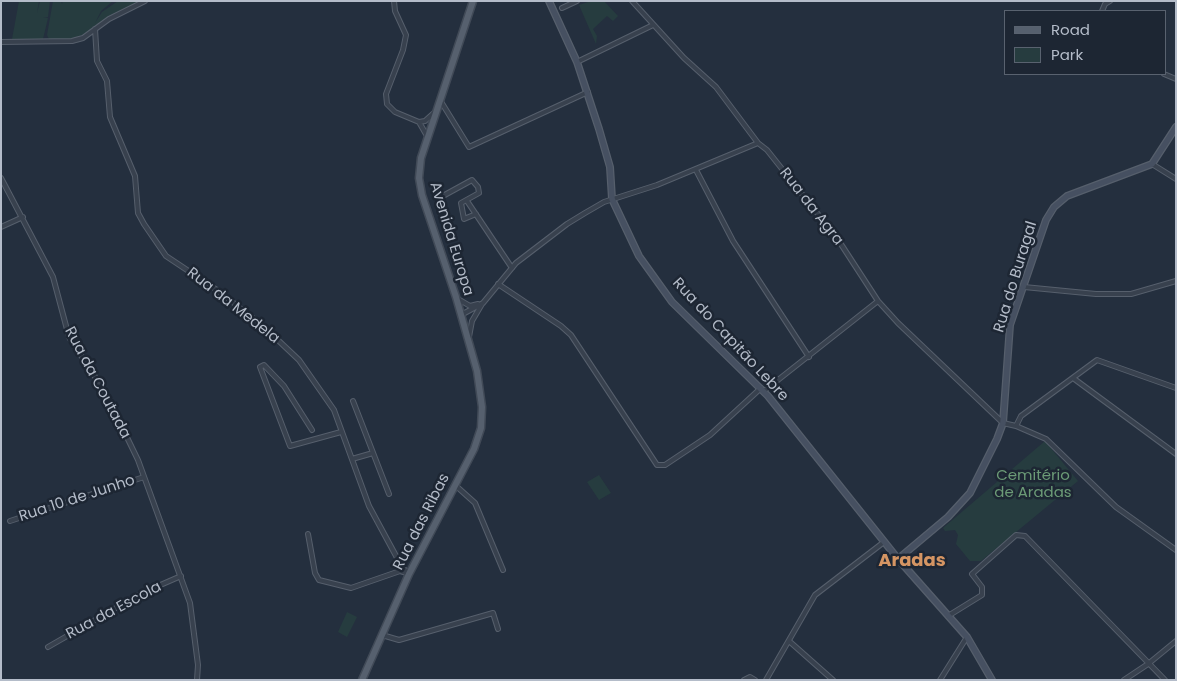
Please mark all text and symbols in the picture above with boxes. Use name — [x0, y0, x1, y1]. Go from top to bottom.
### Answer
legend — [1004, 10, 1167, 75]
text: Road — [1051, 19, 1090, 40]
text: Park — [1051, 44, 1083, 65]
street label: Rua da Agra — [775, 165, 847, 249]
street label: Avenida Europa — [425, 180, 477, 298]
street label: Rua do Buragal — [991, 219, 1041, 335]
street label: Rua da Medela — [183, 264, 283, 348]
street label: Rua do Capitão Lebre — [668, 275, 792, 405]
street label: Rua da Coutada — [60, 324, 134, 442]
park label: Cemitério de Aradas — [994, 467, 1072, 502]
street label: Rua das Ribas — [390, 471, 454, 573]
street label: Rua 10 de Junho — [17, 472, 137, 526]
district label: Aradas — [878, 550, 946, 572]
street label: Rua da Escola — [63, 578, 165, 644]

